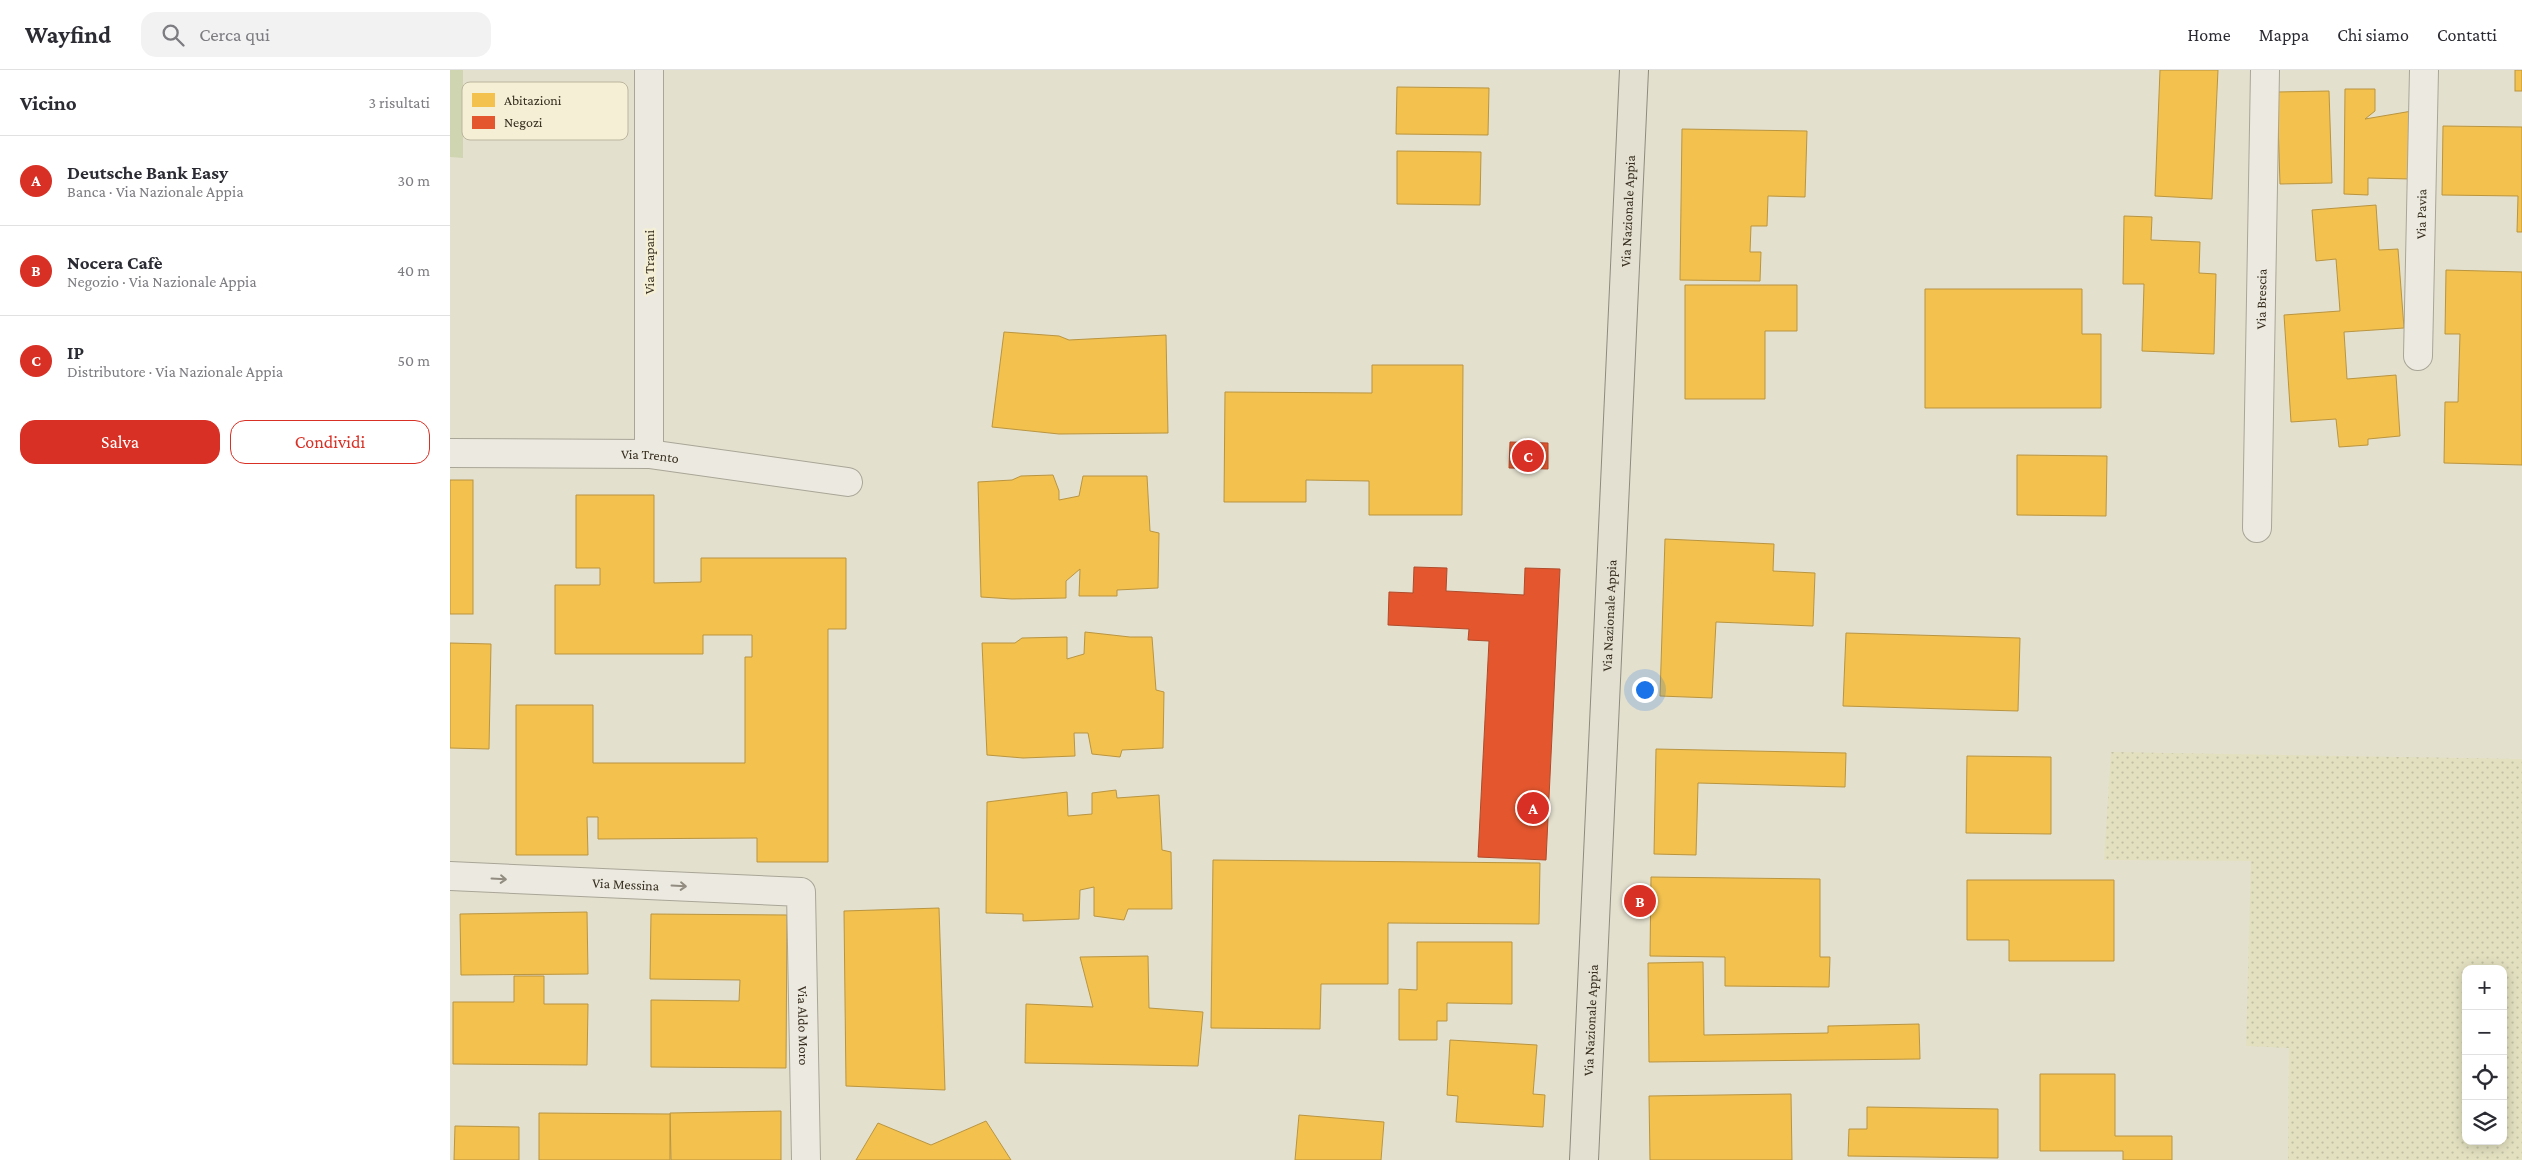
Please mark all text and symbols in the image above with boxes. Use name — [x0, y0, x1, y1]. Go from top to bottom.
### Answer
search box — [141, 12, 491, 57]
text: Wayfind — [25, 21, 111, 48]
icon: search — [159, 21, 187, 49]
text: Cerca qui — [199, 24, 270, 45]
text: Home — [2188, 25, 2231, 45]
text: Mappa — [2259, 25, 2309, 45]
text: Chi siamo — [2337, 25, 2409, 45]
text: Contatti — [2437, 25, 2497, 45]
legend — [462, 82, 628, 140]
text: Vicino — [20, 91, 77, 115]
text: Abitazioni — [504, 92, 562, 108]
text: 3 risultati — [368, 94, 430, 111]
text: Negozi — [504, 114, 543, 130]
street label: Via Nazionale Appia — [1617, 154, 1638, 267]
text: Deutsche Bank Easy — [67, 162, 228, 183]
text: A — [31, 172, 41, 189]
text: 30 m — [398, 172, 430, 189]
text: Banca · Via Nazionale Appia — [67, 183, 244, 200]
street label: Via Pavia — [2412, 188, 2430, 239]
street label: Via Trapani — [641, 229, 657, 294]
text: Nocera Cafè — [67, 252, 163, 273]
text: B — [31, 262, 41, 279]
text: 40 m — [397, 262, 430, 279]
street label: Via Brescia — [2252, 268, 2270, 329]
text: Negozio · Via Nazionale Appia — [67, 273, 257, 290]
text: IP — [67, 342, 84, 363]
text: C — [31, 352, 41, 369]
text: 50 m — [398, 352, 430, 369]
text: Distributore · Via Nazionale Appia — [67, 363, 283, 380]
button: Salva — [20, 420, 220, 464]
button: Condividi — [230, 420, 430, 464]
pin: C — [1512, 437, 1544, 475]
street label: Via Trento — [621, 446, 680, 466]
street label: Via Nazionale Appia — [1598, 559, 1620, 672]
your location — [1632, 677, 1658, 703]
pin: A — [1517, 789, 1549, 827]
one-way arrow — [490, 874, 506, 883]
street label: Via Messina — [592, 874, 660, 894]
one-way arrow — [670, 882, 686, 891]
pin: B — [1624, 882, 1656, 920]
street label: Via Nazionale Appia — [1580, 963, 1601, 1076]
map controls — [2462, 965, 2507, 1145]
button: + — [2462, 965, 2507, 1010]
street label: Via Aldo Moro — [795, 986, 812, 1065]
button: − — [2462, 1010, 2507, 1055]
button: locate — [2462, 1055, 2507, 1100]
button: layers — [2462, 1100, 2507, 1145]

